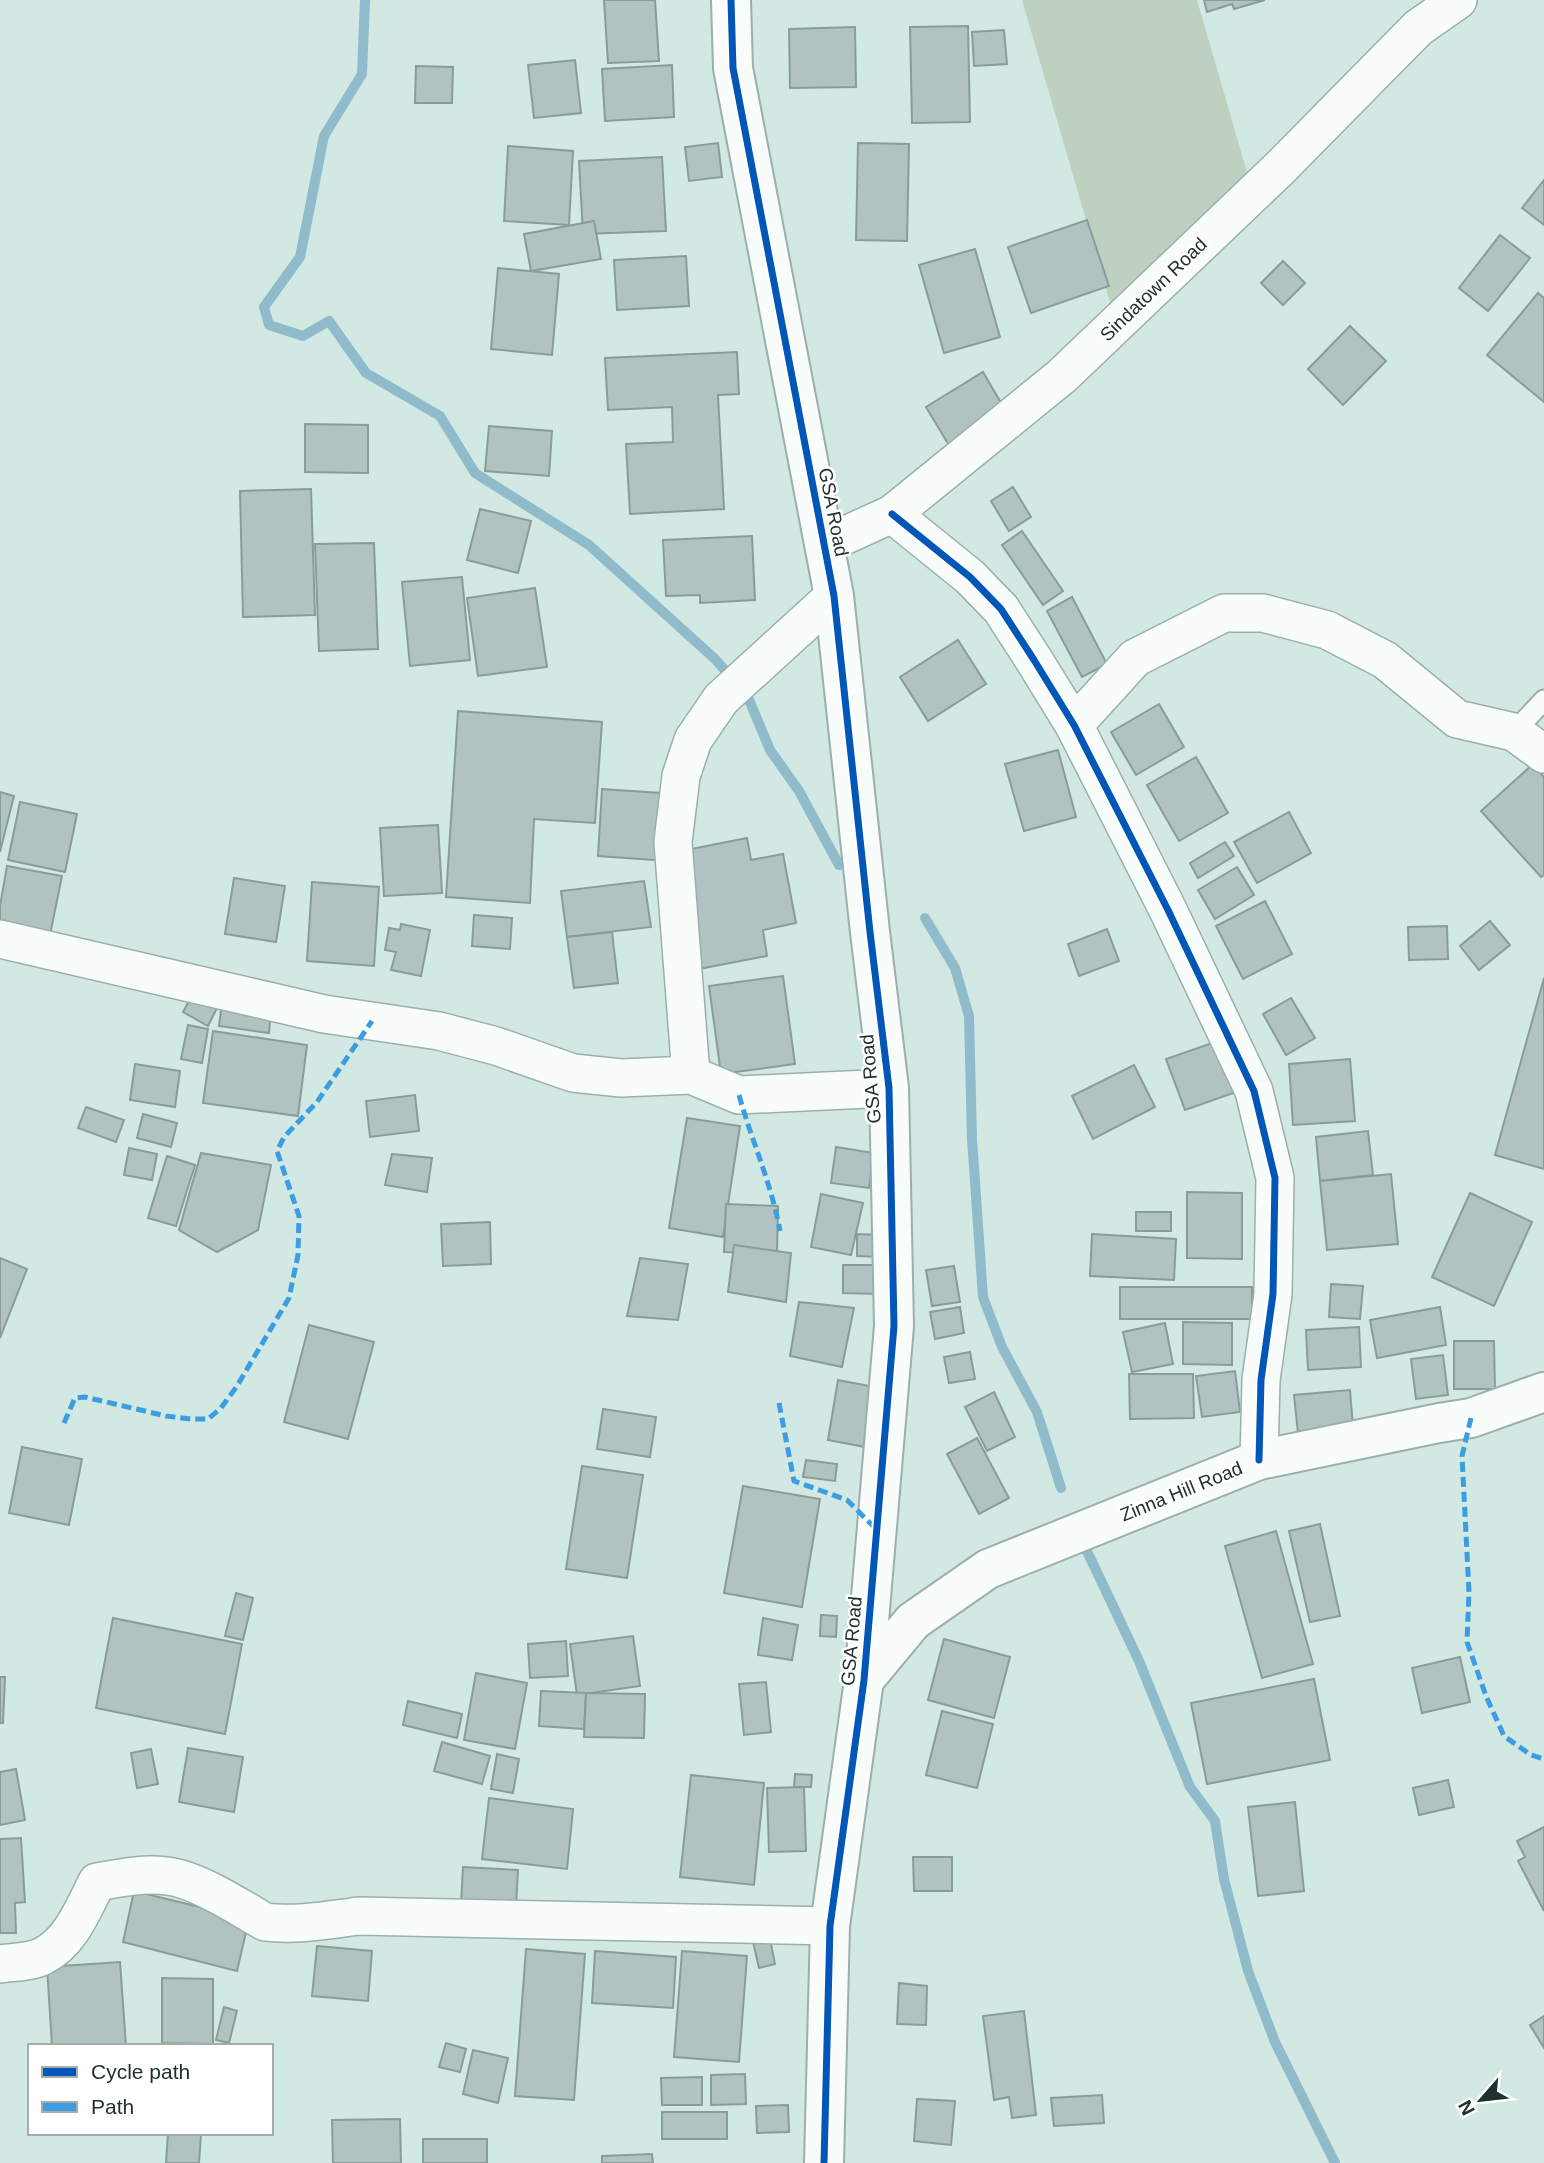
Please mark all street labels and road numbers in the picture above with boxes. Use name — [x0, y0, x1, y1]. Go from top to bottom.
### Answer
street label: Sindatown Road — [1096, 233, 1211, 345]
street label: GSA Road — [815, 466, 852, 558]
street label: GSA Road — [856, 1033, 885, 1125]
street label: Zinna Hill Road — [1117, 1457, 1245, 1526]
street label: GSA Road — [837, 1595, 866, 1687]

